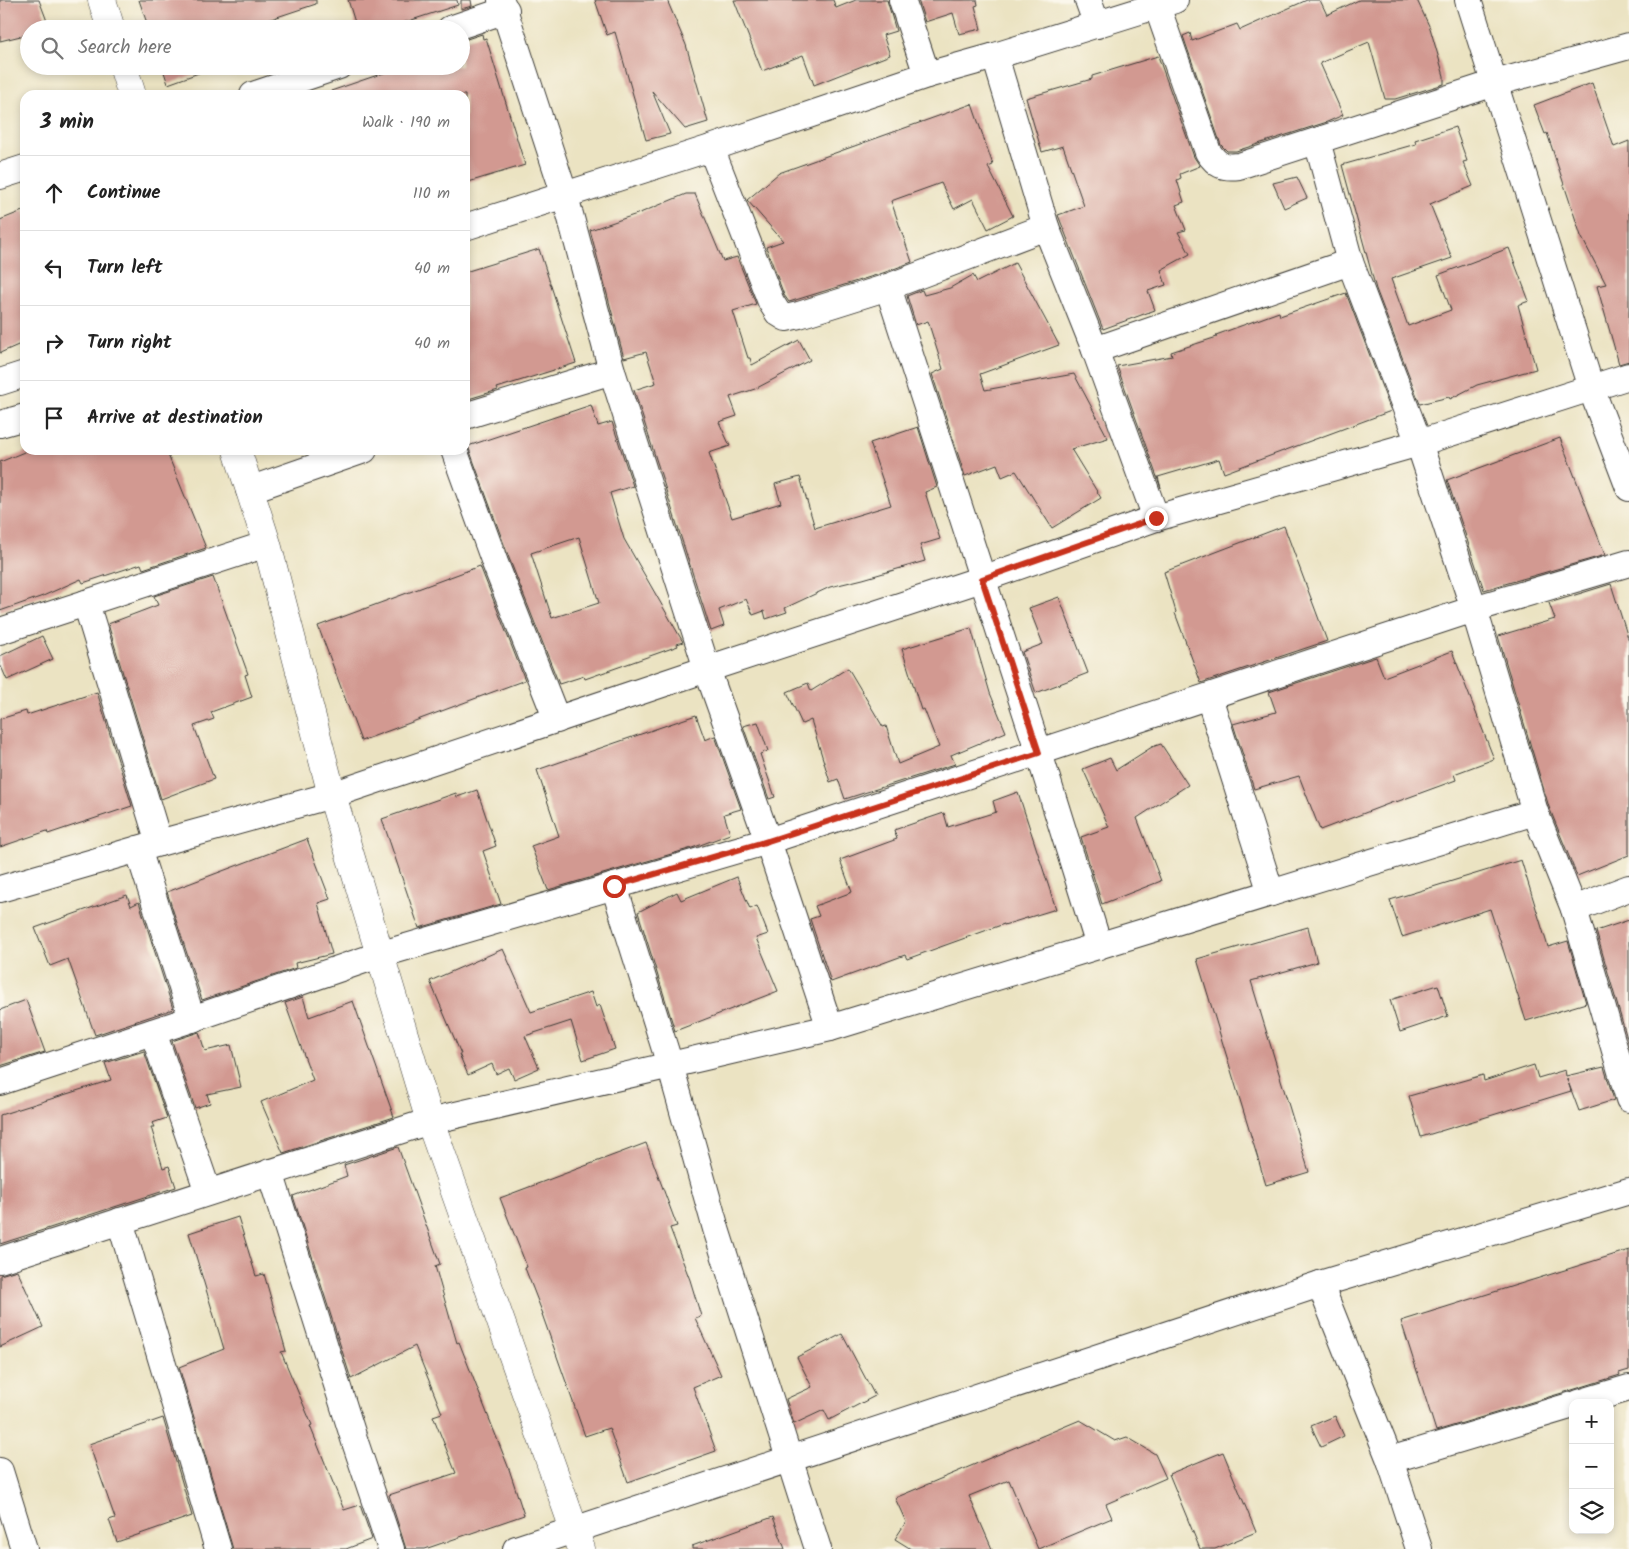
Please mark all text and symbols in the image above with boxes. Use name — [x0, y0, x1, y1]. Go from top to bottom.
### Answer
search box — [20, 20, 470, 75]
text: Search here — [78, 33, 172, 63]
icon: search — [38, 34, 66, 62]
text: 3 min — [40, 106, 94, 139]
text: Walk · 190 m — [362, 110, 450, 135]
text: Continue — [87, 178, 160, 208]
icon: ahead — [40, 179, 68, 207]
text: 110 m — [413, 181, 450, 206]
text: Turn left — [87, 253, 162, 283]
icon: left — [40, 254, 68, 282]
text: 40 m — [414, 256, 450, 281]
text: Turn right — [87, 328, 172, 358]
icon: right — [40, 329, 68, 357]
text: 40 m — [414, 331, 450, 356]
text: Arrive at destination — [87, 403, 263, 433]
icon: arrive — [40, 404, 68, 432]
route end — [1145, 507, 1168, 530]
route start — [603, 875, 626, 898]
map controls — [1569, 1399, 1614, 1534]
button: + — [1569, 1399, 1614, 1444]
button: − — [1569, 1444, 1614, 1489]
button: layers — [1569, 1489, 1614, 1534]

